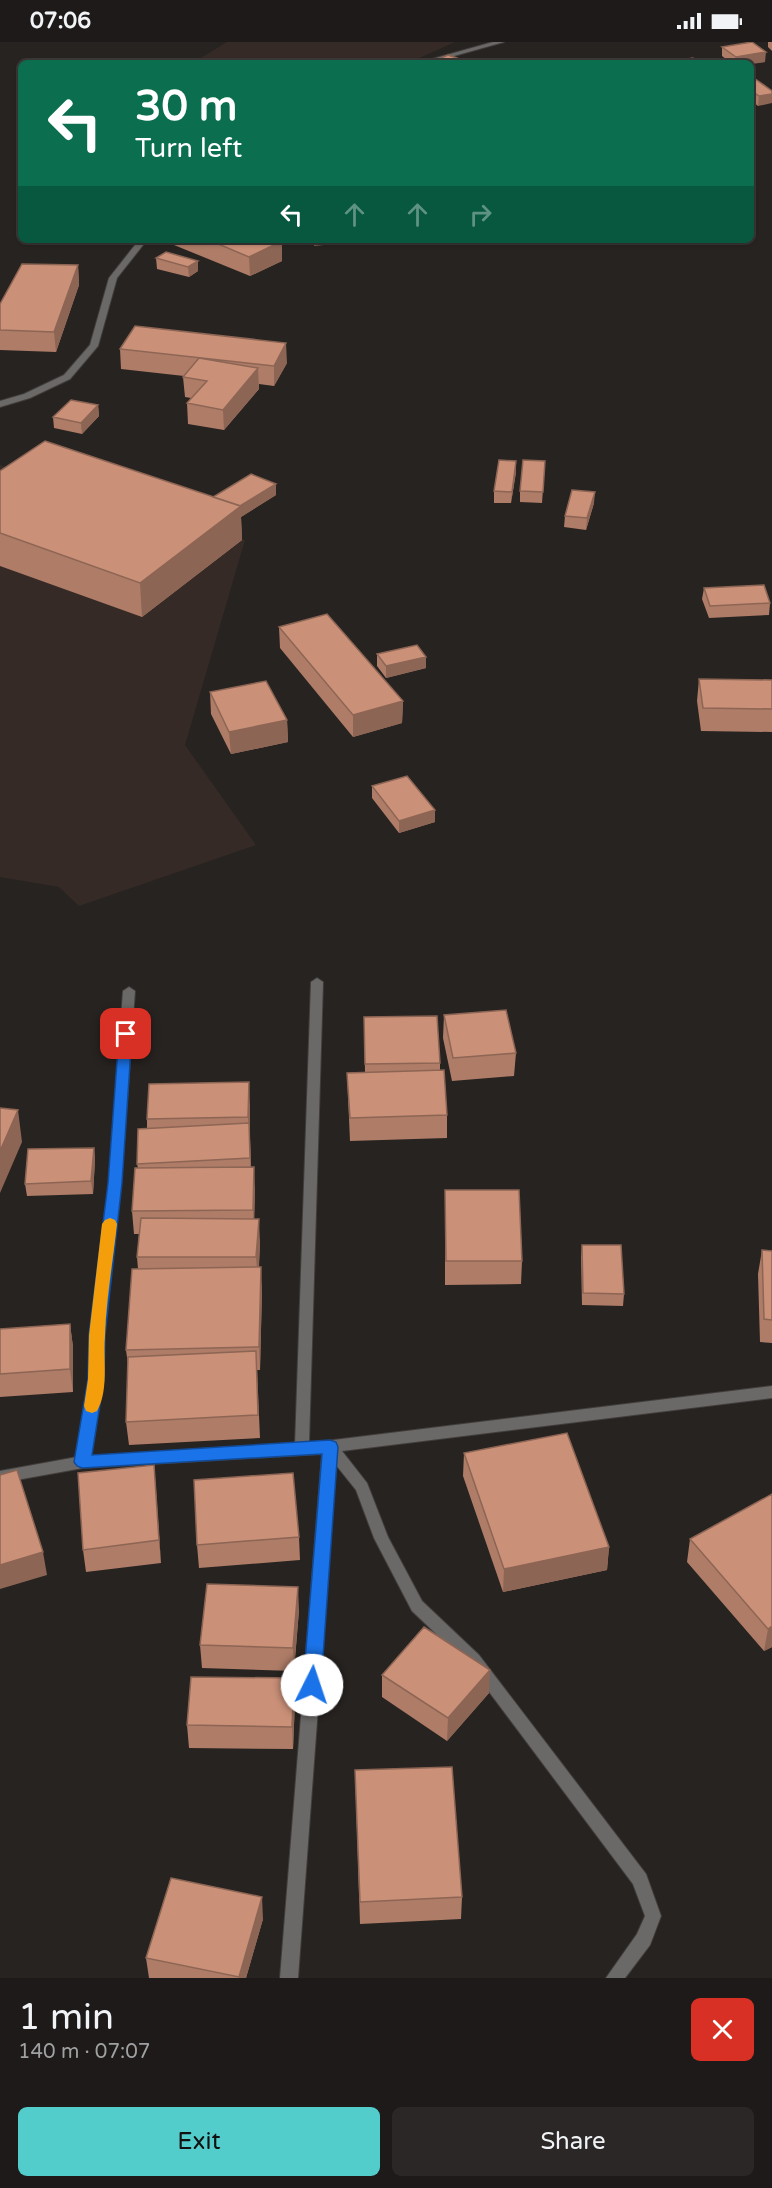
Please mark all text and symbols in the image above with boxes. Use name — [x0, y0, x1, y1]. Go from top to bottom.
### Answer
text: 07:06 — [30, 8, 91, 34]
text: 30 m — [135, 81, 237, 132]
icon: left — [36, 84, 114, 162]
text: Turn left — [135, 132, 242, 165]
icon: left — [275, 198, 308, 231]
icon: ahead — [338, 198, 371, 231]
icon: ahead — [401, 198, 434, 231]
icon: right — [464, 198, 497, 231]
pin — [100, 1008, 151, 1059]
icon: arrive — [109, 1017, 142, 1050]
position arrow — [280, 1653, 344, 1717]
text: 1 min — [18, 1996, 114, 2039]
button: close — [691, 1998, 754, 2061]
text: 140 m · 07:07 — [18, 2040, 150, 2064]
button: Exit — [18, 2107, 380, 2176]
button: Share — [392, 2107, 754, 2176]

